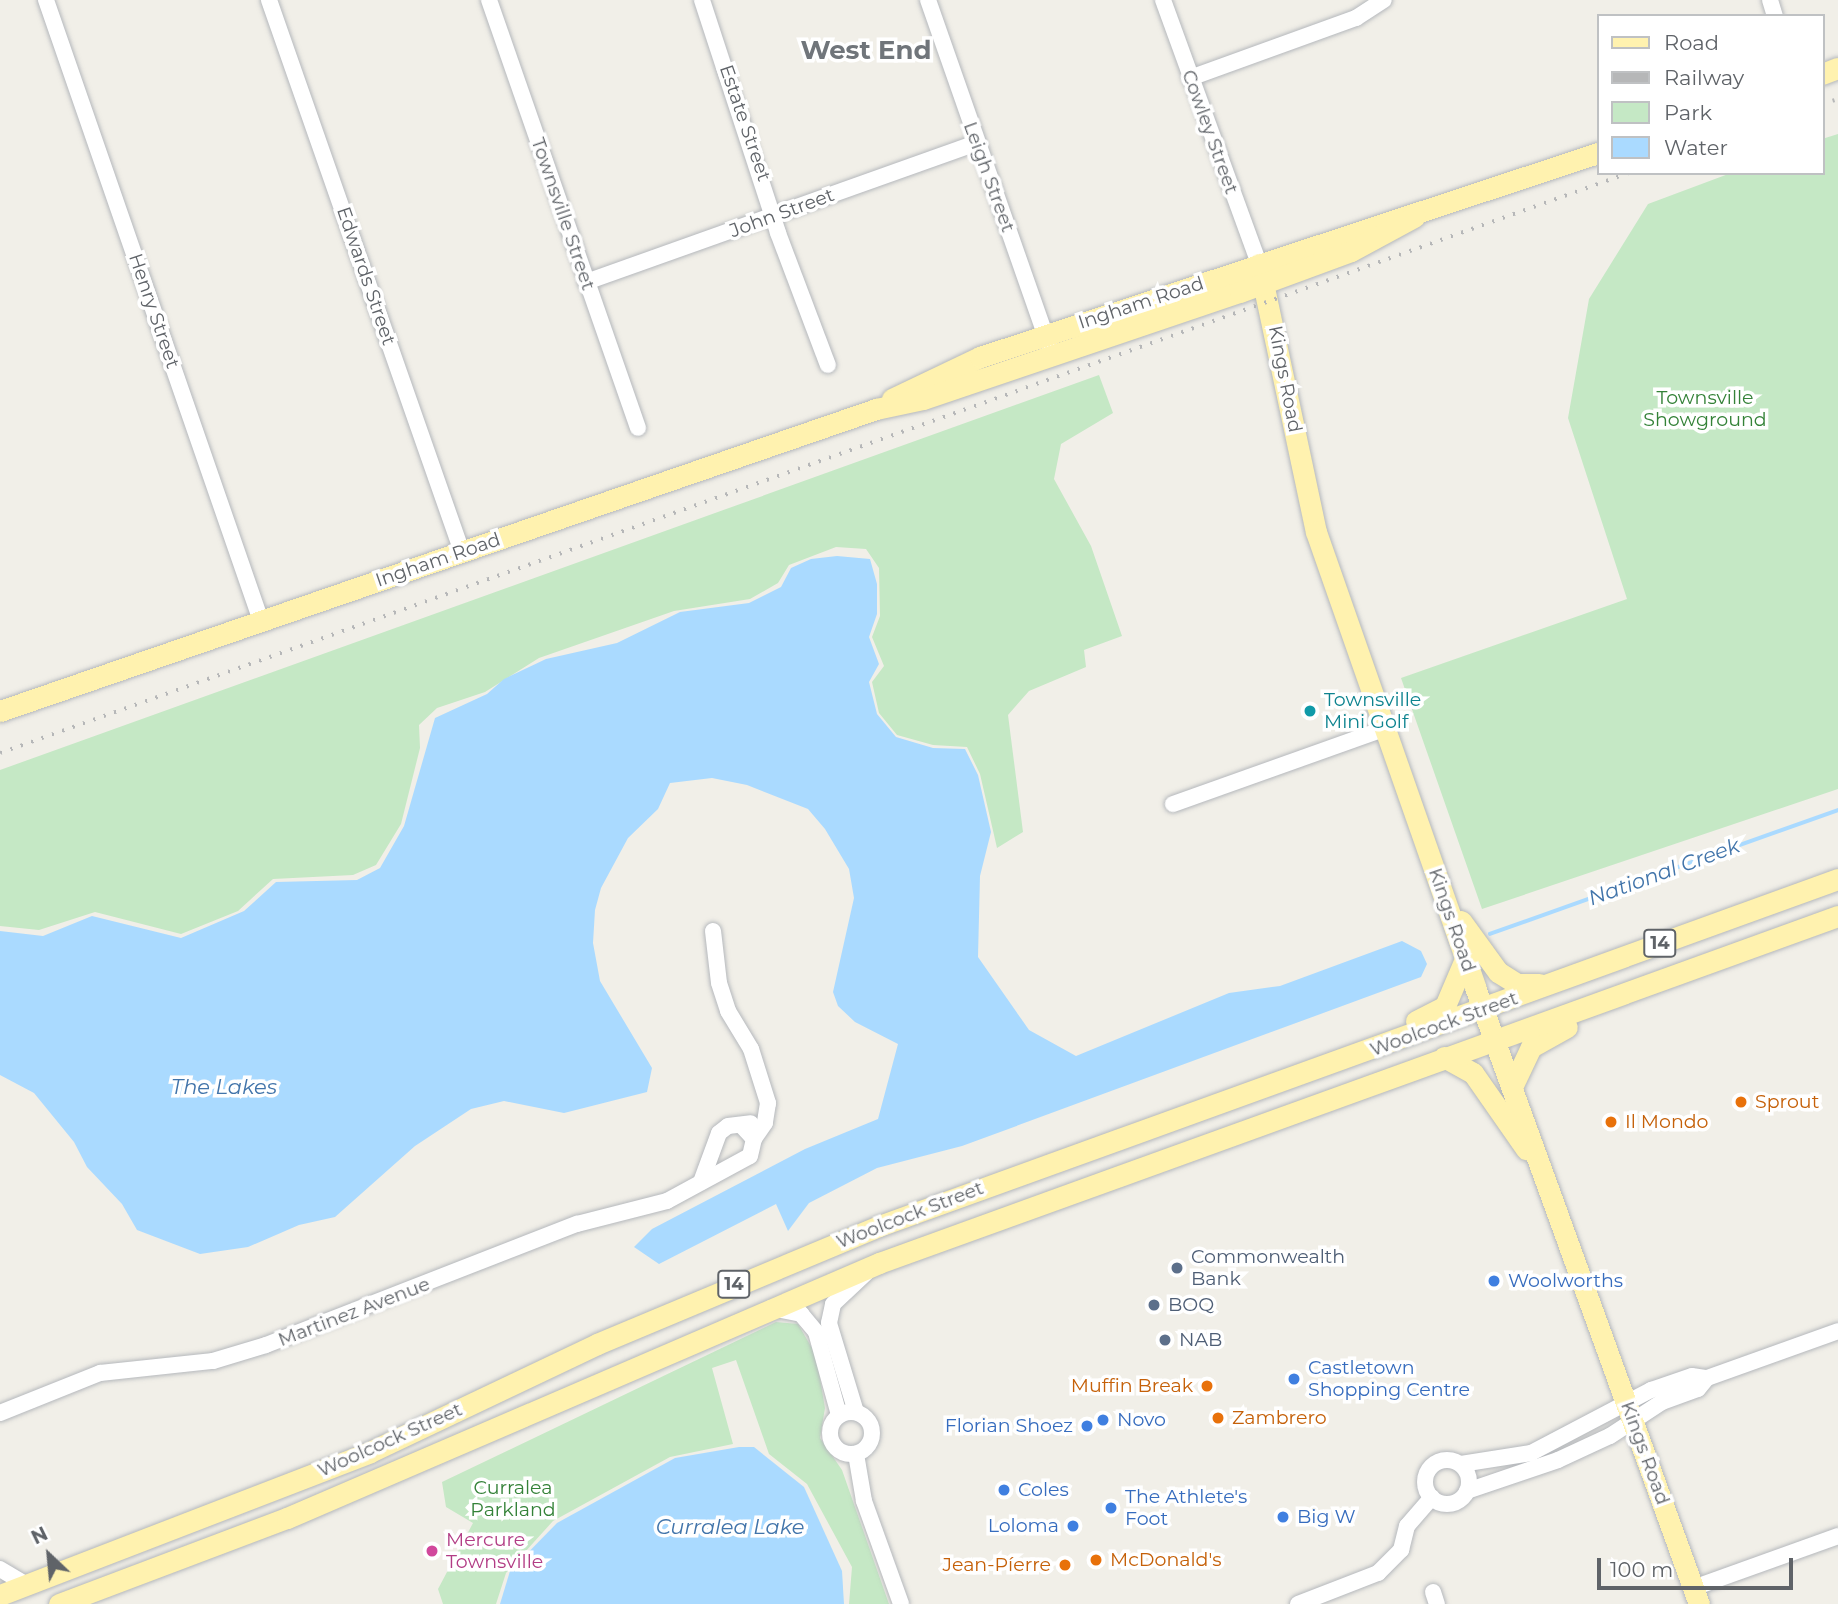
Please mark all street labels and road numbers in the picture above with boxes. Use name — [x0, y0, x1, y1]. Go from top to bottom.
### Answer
street label: Estate Street — [714, 62, 776, 184]
street label: Cowley Street — [1177, 67, 1243, 197]
street label: Leigh Street — [958, 119, 1020, 235]
street label: Townsville Street — [526, 135, 600, 293]
street label: John Street — [727, 184, 837, 242]
street label: Edwards Street — [332, 204, 400, 348]
street label: Henry Street — [124, 251, 184, 371]
street label: Ingham Road — [1075, 272, 1207, 334]
street label: Kings Road — [1263, 324, 1307, 434]
street label: Ingham Road — [373, 528, 503, 592]
street label: Kings Road — [1424, 865, 1480, 975]
road number: 14 — [1642, 928, 1678, 958]
street label: Woolcock Street — [1367, 987, 1521, 1061]
street label: Woolcock Street — [833, 1176, 987, 1254]
road number: 14 — [716, 1269, 752, 1298]
street label: Martinez Avenue — [275, 1273, 433, 1351]
street label: Woolcock Street — [314, 1398, 466, 1482]
street label: Kings Road — [1616, 1398, 1674, 1508]

